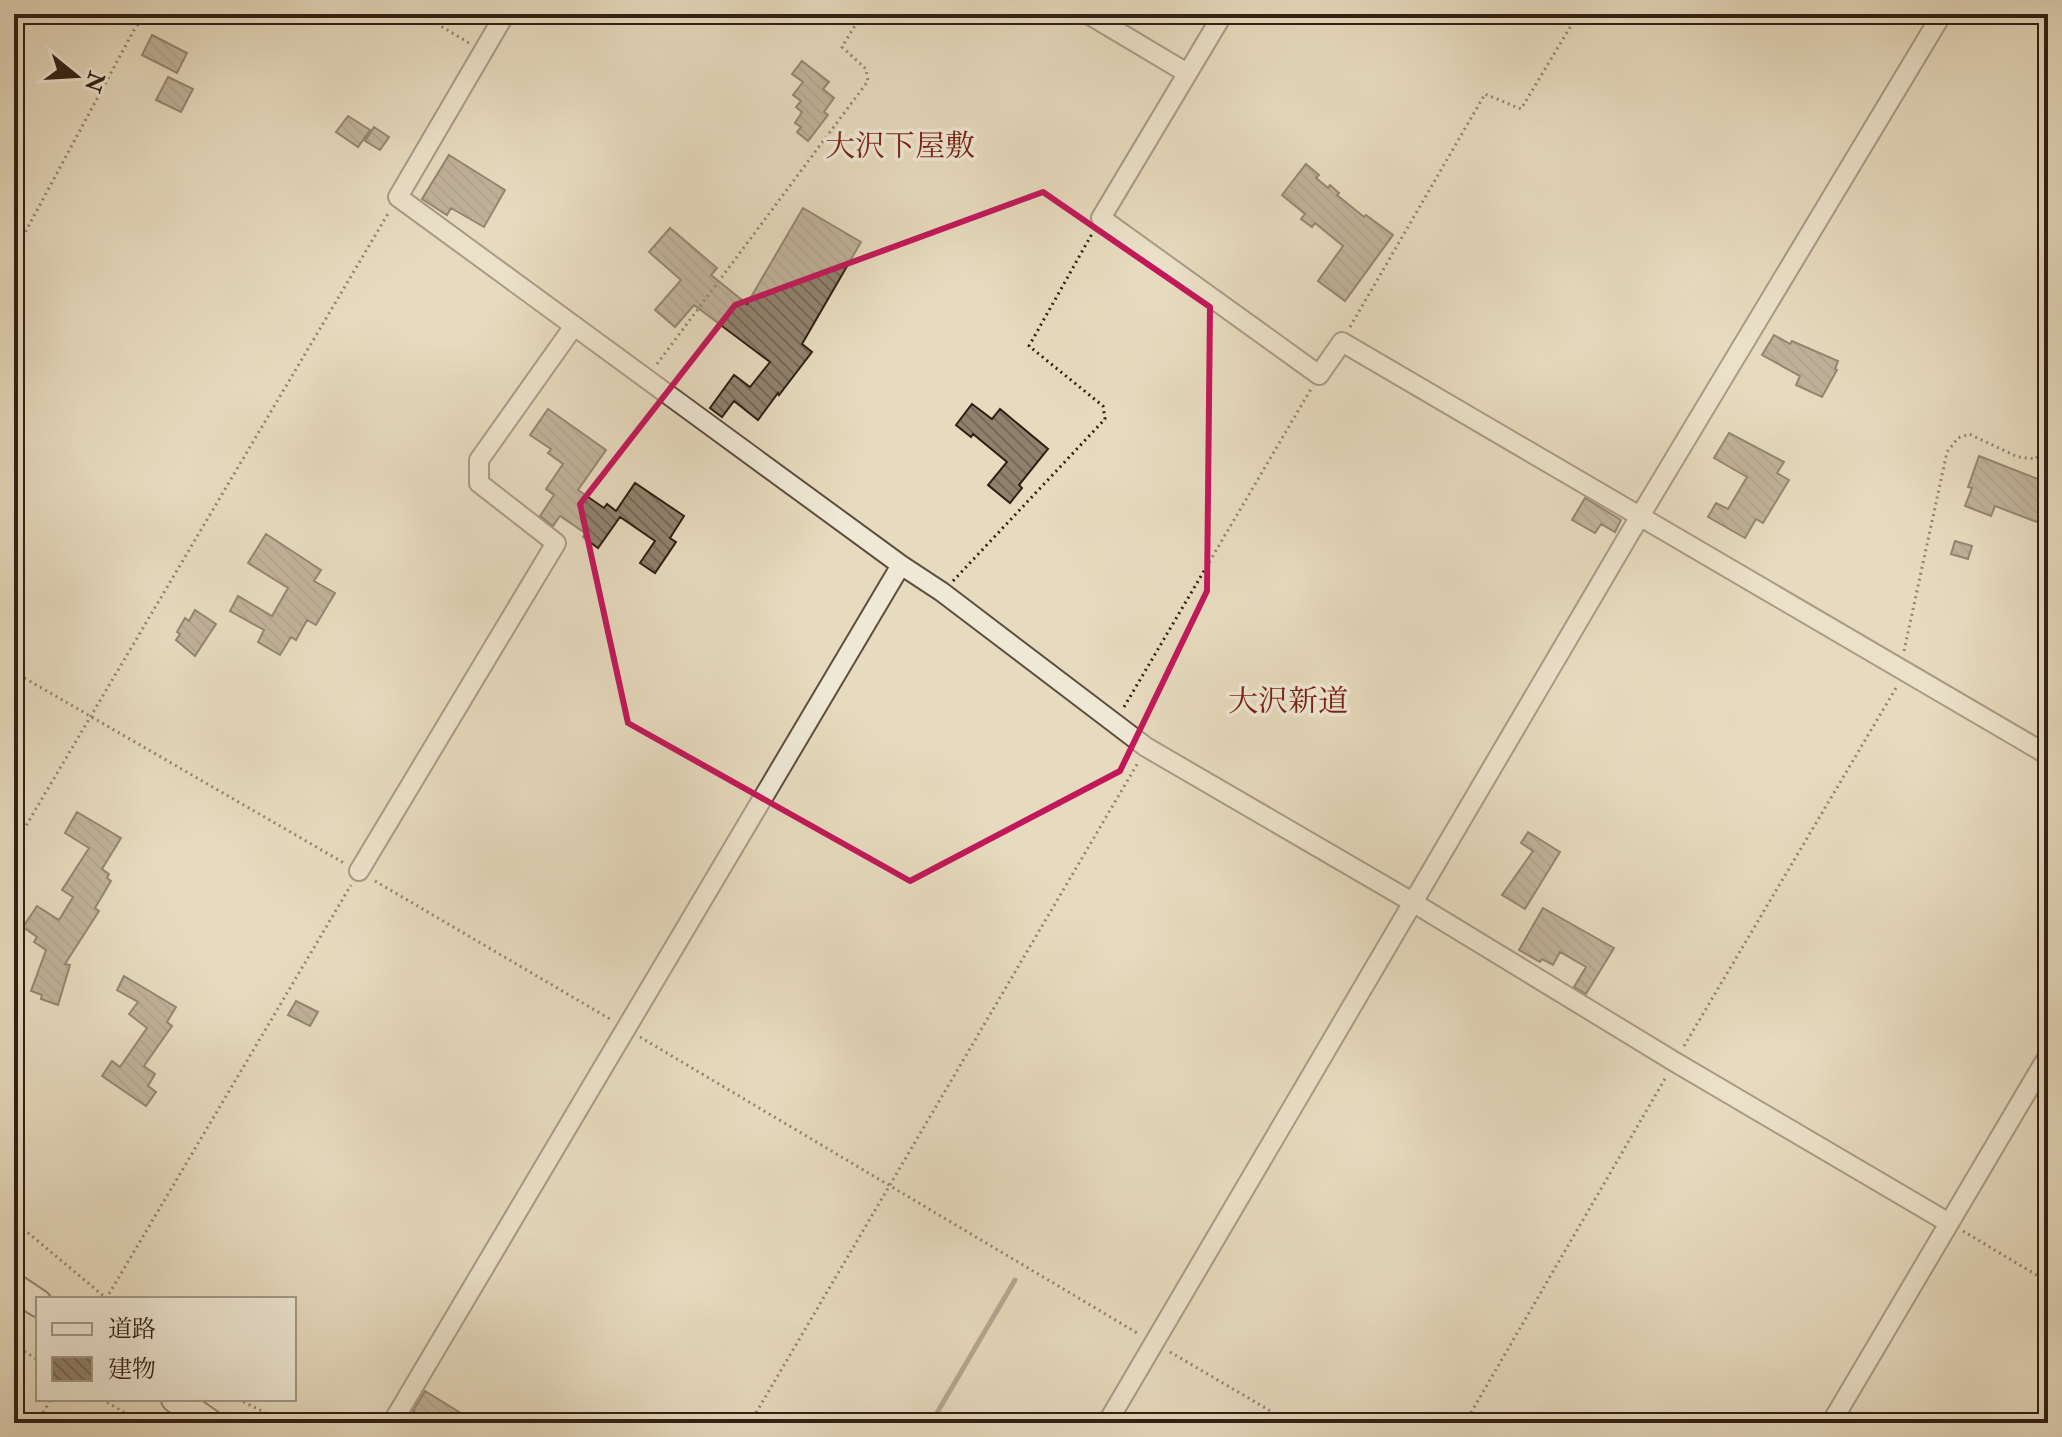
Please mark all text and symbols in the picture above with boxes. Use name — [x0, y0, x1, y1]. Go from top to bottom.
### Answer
north arrow — [36, 36, 116, 116]
text: N — [78, 67, 111, 96]
district label: 大沢下屋敷 — [825, 128, 975, 165]
district label: 大沢新道 — [1228, 683, 1348, 720]
legend — [36, 1297, 296, 1401]
text: 道路 — [108, 1314, 156, 1345]
text: 建物 — [108, 1354, 156, 1385]

